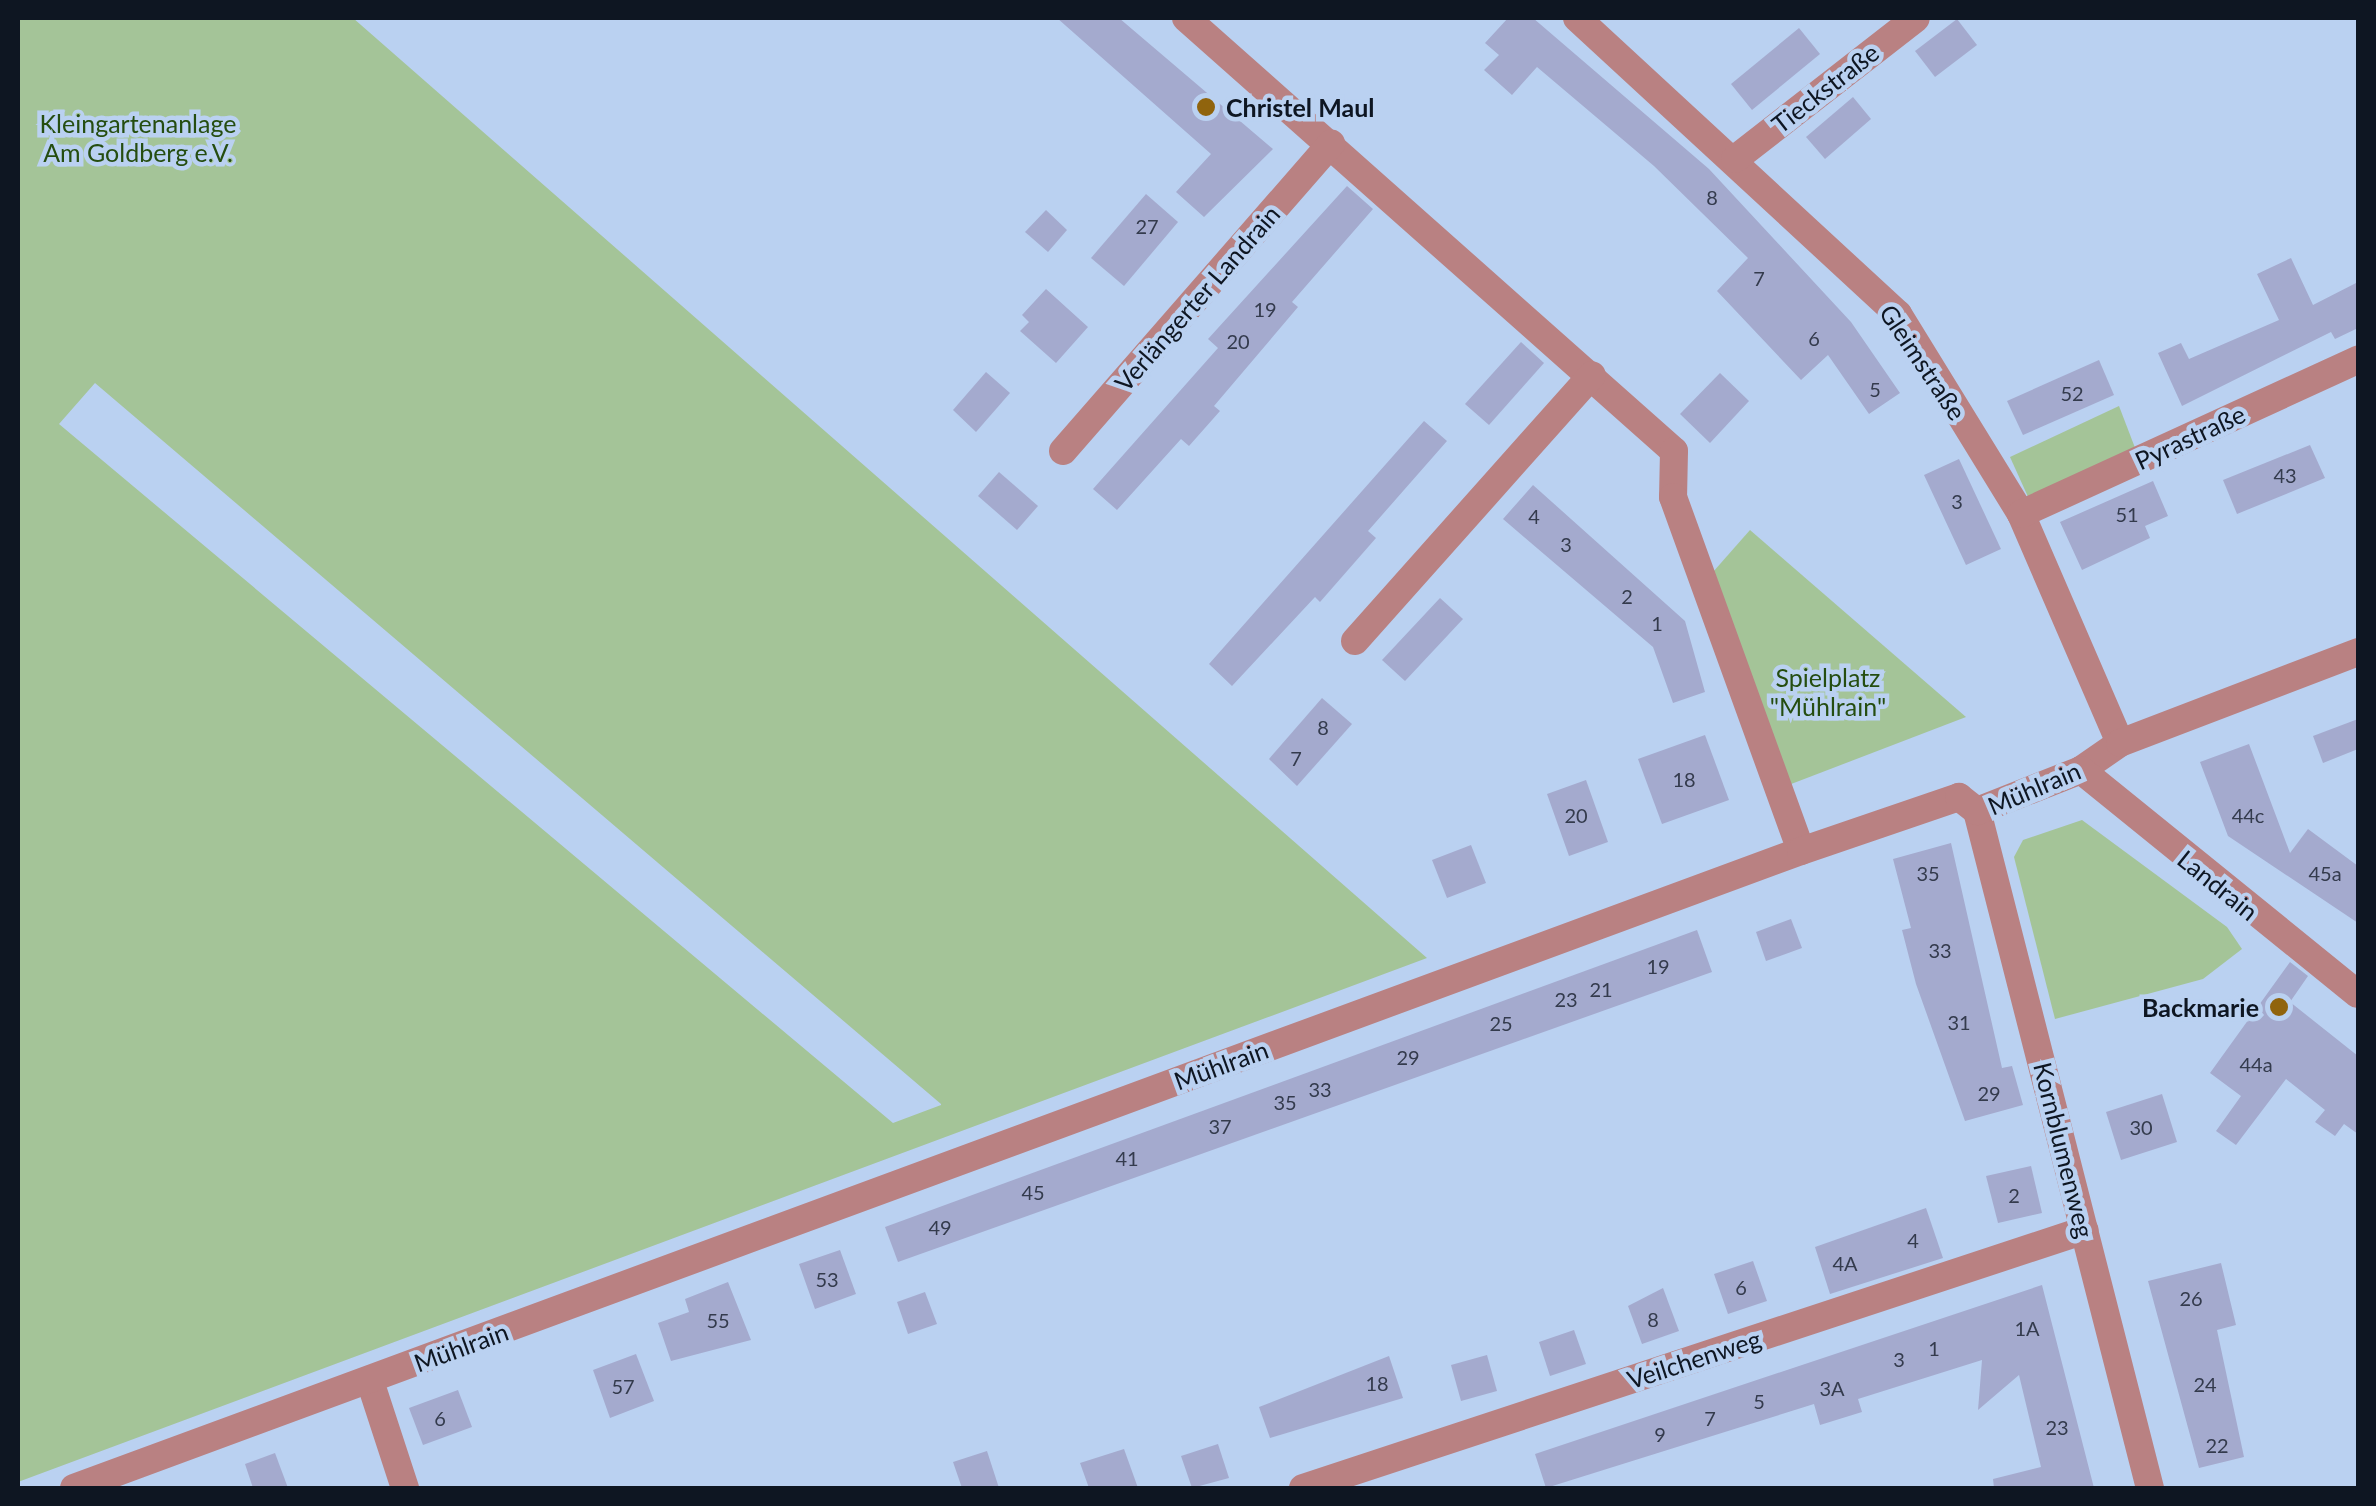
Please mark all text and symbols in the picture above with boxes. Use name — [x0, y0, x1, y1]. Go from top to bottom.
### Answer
street label: Tieckstraße — [1766, 37, 1884, 139]
place label: Christel Maul — [1226, 92, 1374, 122]
marker: Christel Maul — [1195, 96, 1217, 118]
park label: Kleingartenanlage Am Goldberg e.V. — [40, 109, 236, 168]
house number: 8 — [1706, 185, 1718, 209]
street label: Verlängerter Landrain — [1108, 199, 1286, 397]
house number: 27 — [1135, 214, 1159, 238]
house number: 7 — [1753, 266, 1765, 290]
house number: 19 — [1253, 297, 1277, 321]
street label: Gleimstraße — [1873, 299, 1973, 425]
house number: 6 — [1808, 326, 1820, 350]
house number: 20 — [1226, 329, 1250, 353]
house number: 5 — [1869, 377, 1881, 401]
house number: 52 — [2060, 381, 2084, 405]
street label: Pyrastraße — [2130, 398, 2250, 476]
house number: 43 — [2273, 463, 2297, 487]
house number: 3 — [1951, 489, 1963, 513]
house number: 51 — [2115, 502, 2139, 526]
house number: 4 — [1528, 504, 1540, 528]
house number: 3 — [1560, 532, 1572, 556]
house number: 2 — [1621, 584, 1633, 608]
house number: 1 — [1651, 611, 1663, 635]
park label: Spielplatz "Mühlrain" — [1770, 663, 1886, 722]
house number: 8 — [1317, 715, 1329, 739]
house number: 7 — [1290, 746, 1302, 770]
street label: Mühlrain — [1983, 755, 2085, 821]
house number: 18 — [1672, 767, 1696, 791]
house number: 20 — [1564, 803, 1588, 827]
house number: 44c — [2232, 803, 2264, 827]
street label: Landrain — [2172, 844, 2264, 926]
house number: 35 — [1916, 861, 1940, 885]
house number: 45a — [2308, 861, 2342, 885]
house number: 33 — [1928, 938, 1952, 962]
house number: 19 — [1646, 954, 1670, 978]
house number: 21 — [1589, 977, 1613, 1001]
house number: 23 — [1554, 987, 1578, 1011]
place label: Backmarie — [2142, 992, 2259, 1022]
marker: Backmarie — [2268, 996, 2290, 1018]
house number: 31 — [1947, 1010, 1971, 1034]
house number: 25 — [1489, 1011, 1513, 1035]
street label: Mühlrain — [1170, 1034, 1272, 1096]
house number: 29 — [1396, 1045, 1420, 1069]
house number: 44a — [2239, 1052, 2273, 1076]
street label: Kornblumenweg — [2028, 1059, 2100, 1241]
house number: 33 — [1308, 1077, 1332, 1101]
house number: 29 — [1977, 1081, 2001, 1105]
house number: 35 — [1273, 1090, 1297, 1114]
house number: 37 — [1208, 1114, 1232, 1138]
house number: 30 — [2129, 1115, 2153, 1139]
house number: 41 — [1115, 1146, 1139, 1170]
house number: 45 — [1021, 1180, 1045, 1204]
house number: 2 — [2008, 1183, 2020, 1207]
house number: 49 — [928, 1215, 952, 1239]
house number: 4 — [1907, 1228, 1919, 1252]
house number: 4A — [1832, 1251, 1858, 1275]
house number: 53 — [815, 1267, 839, 1291]
house number: 6 — [1735, 1275, 1747, 1299]
house number: 26 — [2179, 1286, 2203, 1310]
house number: 8 — [1647, 1307, 1659, 1331]
house number: 55 — [706, 1308, 730, 1332]
street label: Mühlrain — [410, 1316, 512, 1378]
house number: 1A — [2014, 1316, 2040, 1340]
street label: Veilchenweg — [1623, 1323, 1765, 1395]
house number: 1 — [1928, 1336, 1940, 1360]
house number: 3 — [1893, 1347, 1905, 1371]
house number: 18 — [1365, 1371, 1389, 1395]
house number: 24 — [2193, 1372, 2217, 1396]
house number: 57 — [611, 1374, 635, 1398]
house number: 3A — [1819, 1376, 1845, 1400]
house number: 5 — [1753, 1389, 1765, 1413]
house number: 6 — [434, 1406, 446, 1430]
house number: 7 — [1704, 1406, 1716, 1430]
house number: 23 — [2045, 1415, 2069, 1439]
house number: 9 — [1654, 1422, 1666, 1446]
house number: 22 — [2205, 1433, 2229, 1457]

